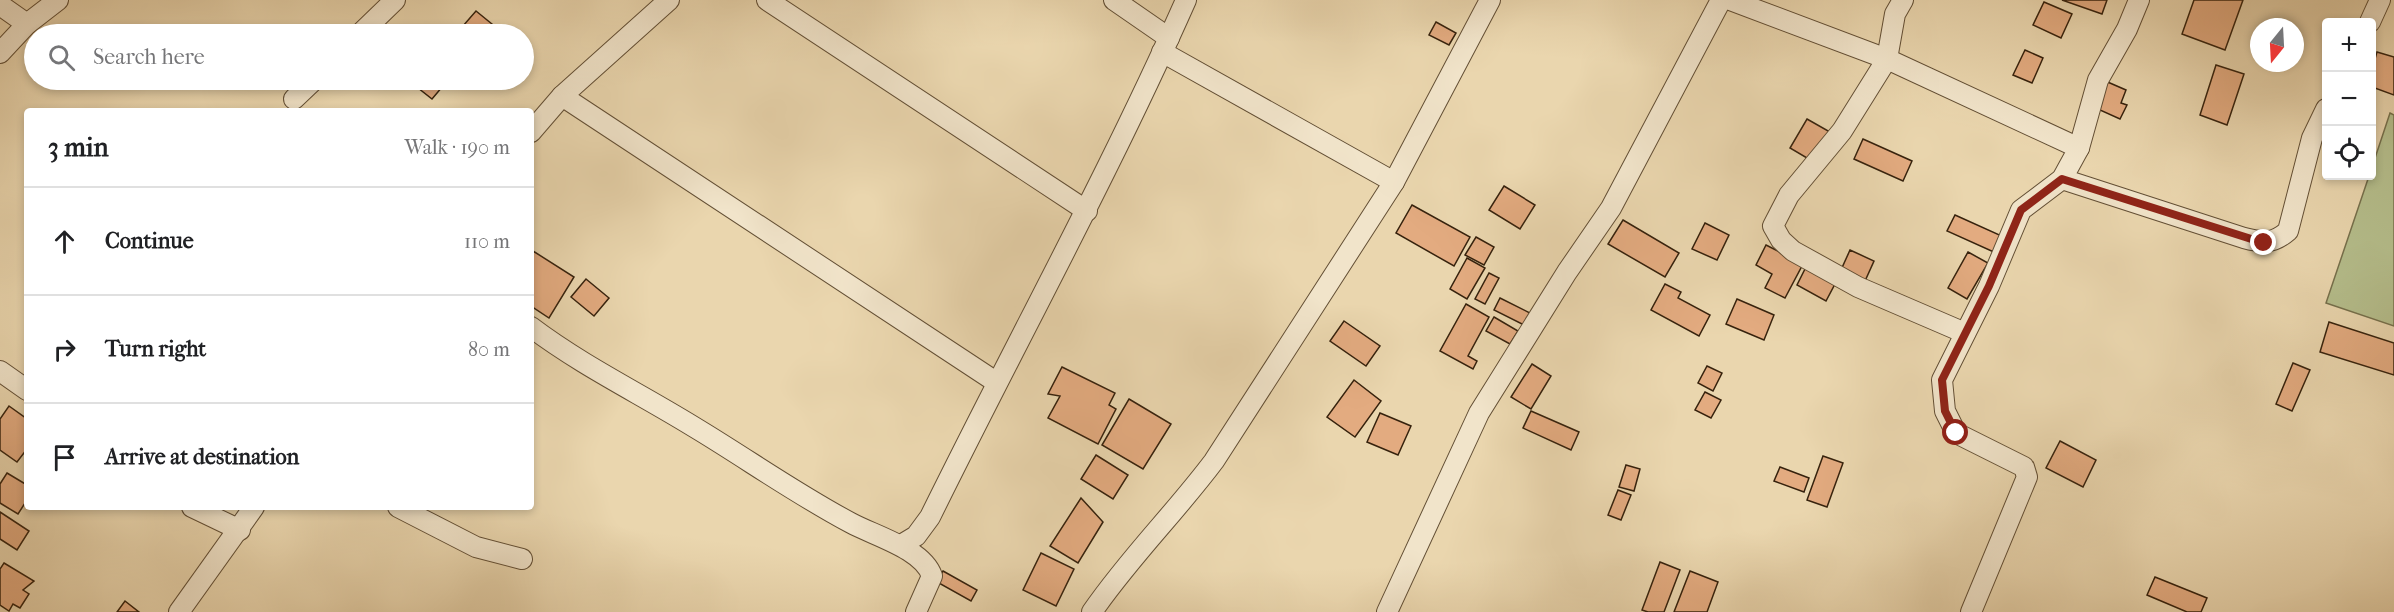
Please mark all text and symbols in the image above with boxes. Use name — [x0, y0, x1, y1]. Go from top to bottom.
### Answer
north arrow — [2250, 18, 2304, 72]
map controls — [2322, 18, 2376, 180]
button: + — [2322, 18, 2376, 72]
search box — [24, 24, 534, 90]
icon: search — [45, 41, 78, 74]
text: Search here — [93, 44, 205, 70]
button: − — [2322, 72, 2376, 126]
button: locate — [2322, 126, 2376, 180]
text: 3 min — [48, 132, 109, 163]
text: Walk · 190 m — [404, 136, 510, 159]
icon: ahead — [48, 225, 81, 258]
text: Continue — [105, 228, 194, 254]
route end — [2250, 229, 2276, 255]
text: 110 m — [464, 230, 510, 253]
icon: right — [48, 333, 81, 366]
text: Turn right — [105, 336, 206, 362]
text: 80 m — [468, 338, 510, 361]
route start — [1942, 419, 1968, 445]
icon: arrive — [48, 441, 81, 474]
text: Arrive at destination — [105, 444, 299, 470]

